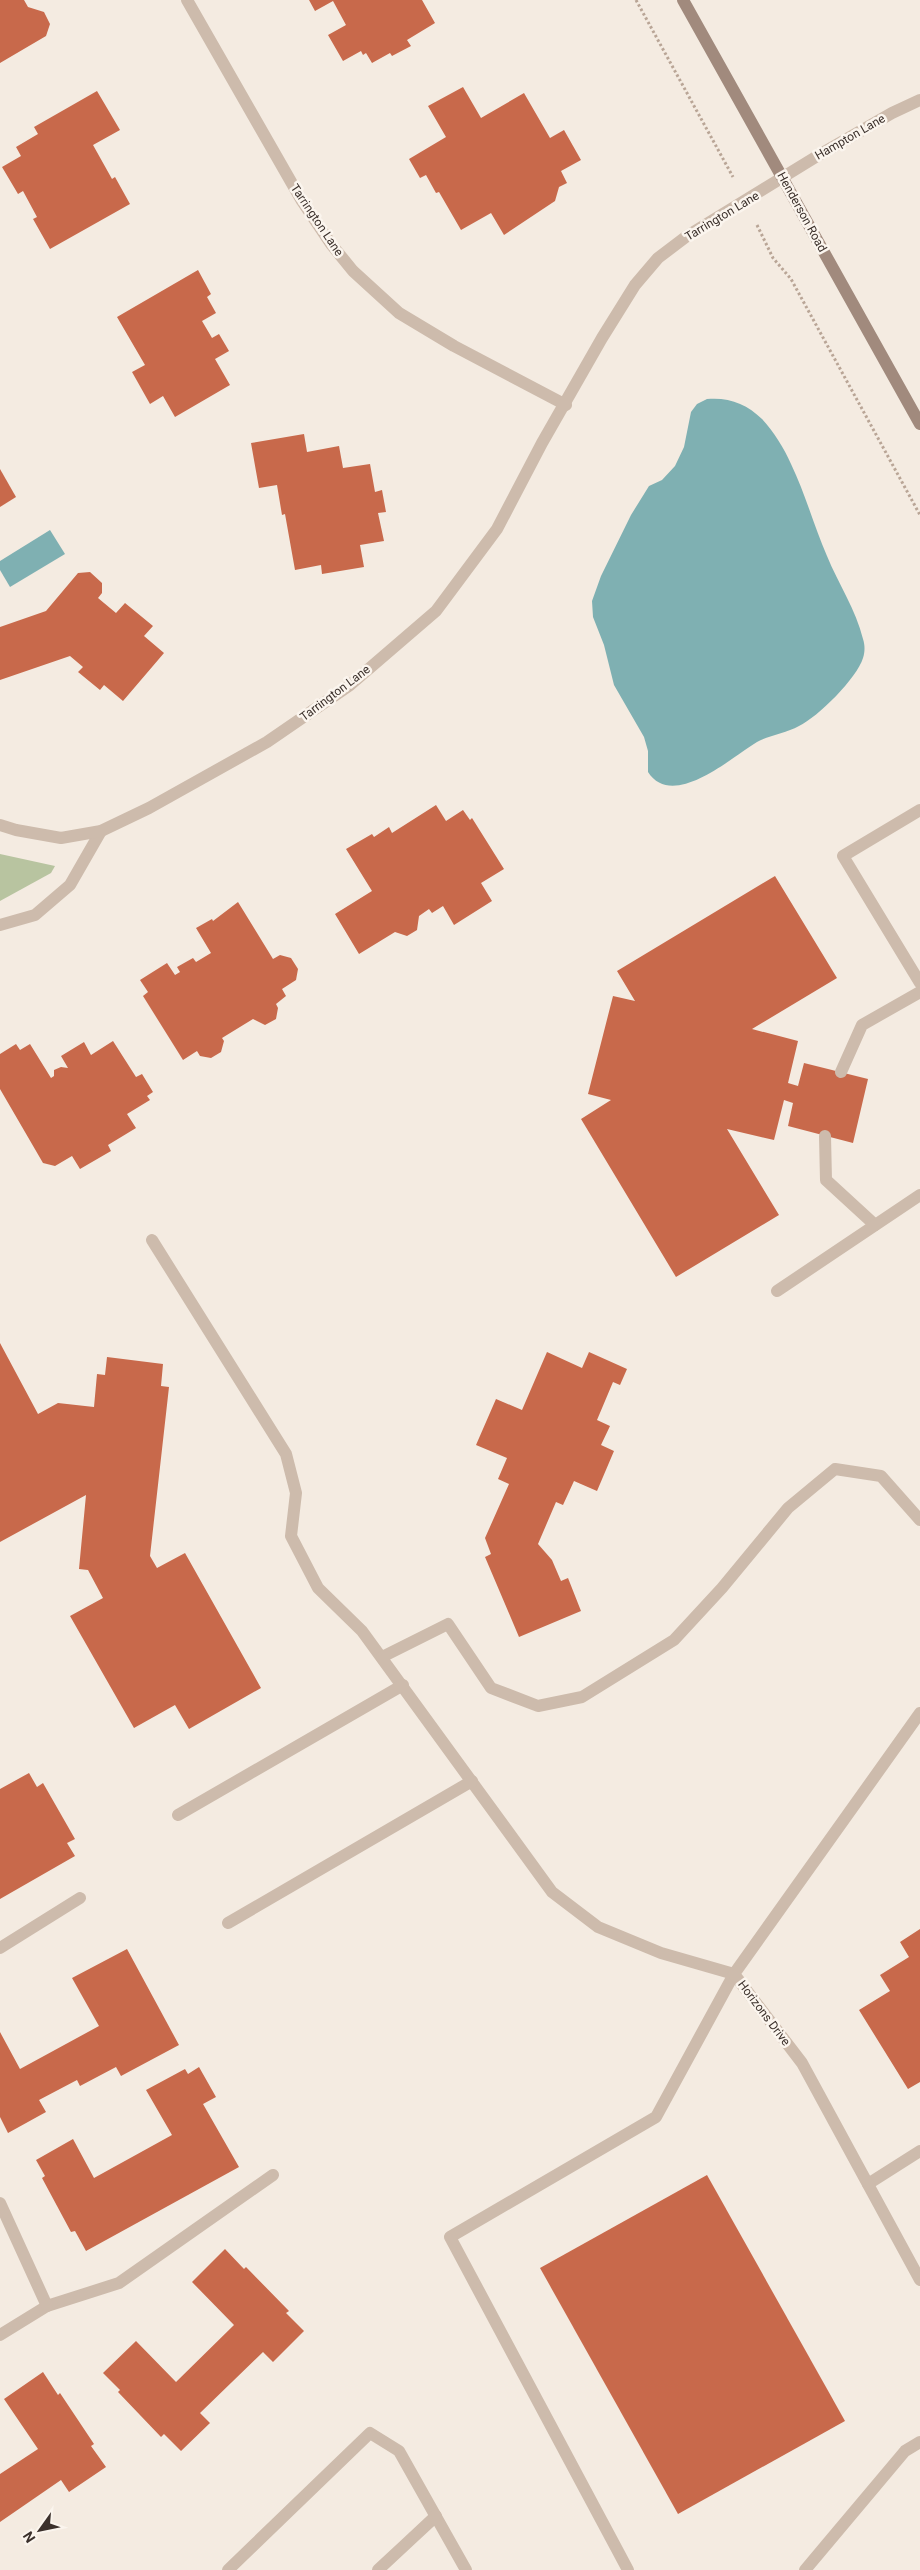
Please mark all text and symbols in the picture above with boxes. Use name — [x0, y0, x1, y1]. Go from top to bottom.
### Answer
street label: Hampton Lane — [812, 111, 888, 163]
street label: Henderson Road — [774, 170, 830, 254]
street label: Tarrington Lane — [288, 181, 346, 259]
street label: Tarrington Lane — [683, 188, 761, 244]
street label: Tarrington Lane — [297, 662, 373, 724]
street label: Horizons Drive — [735, 1978, 793, 2048]
north arrow — [15, 2505, 65, 2555]
text: N — [20, 2529, 39, 2546]

